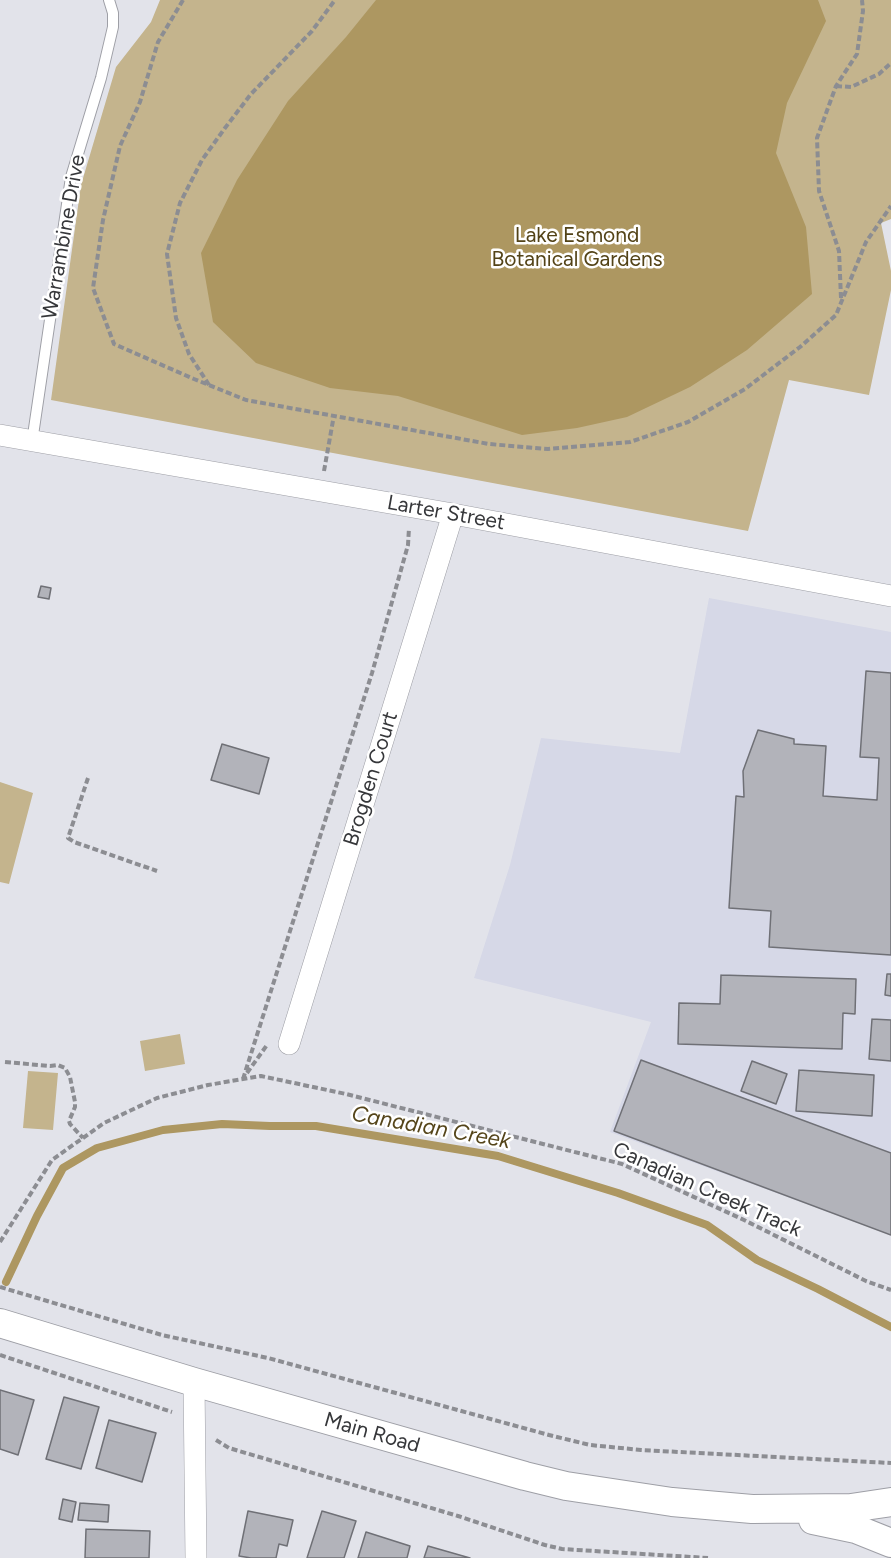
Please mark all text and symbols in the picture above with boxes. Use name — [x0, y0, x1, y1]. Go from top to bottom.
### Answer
street label: Warrambine Drive — [37, 153, 91, 321]
park label: Lake Esmond Botanical Gardens — [491, 223, 663, 273]
street label: Larter Street — [385, 490, 507, 536]
street label: Brogden Court — [339, 709, 403, 849]
water label: Canadian Creek — [350, 1101, 512, 1155]
street label: Canadian Creek Track — [609, 1137, 805, 1243]
street label: Main Road — [321, 1407, 423, 1459]

